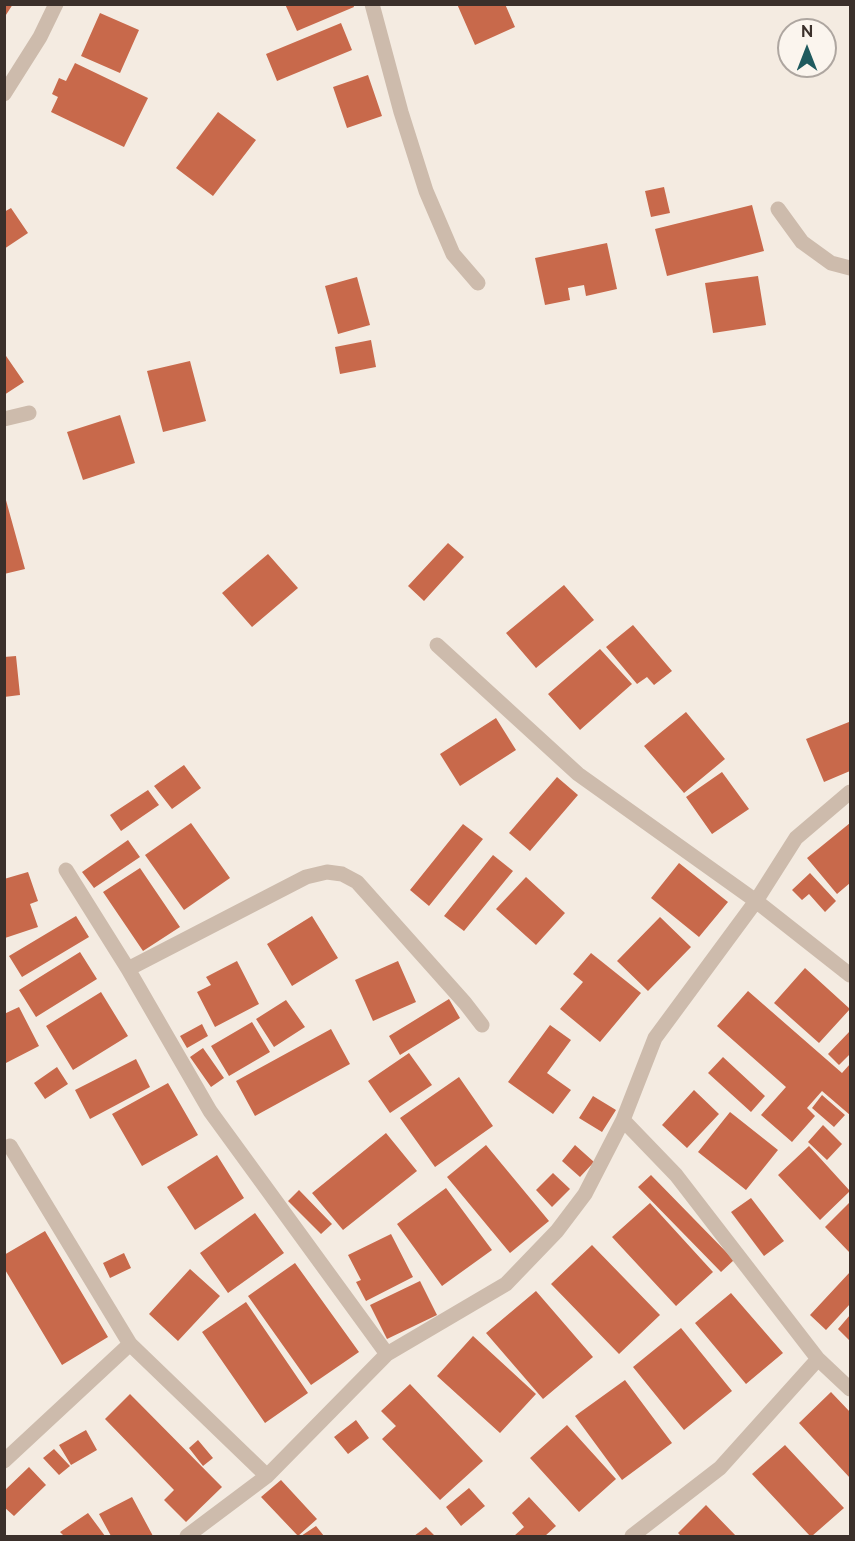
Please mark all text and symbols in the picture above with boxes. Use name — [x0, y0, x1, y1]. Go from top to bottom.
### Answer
north arrow — [777, 18, 837, 78]
text: N — [801, 22, 813, 41]

